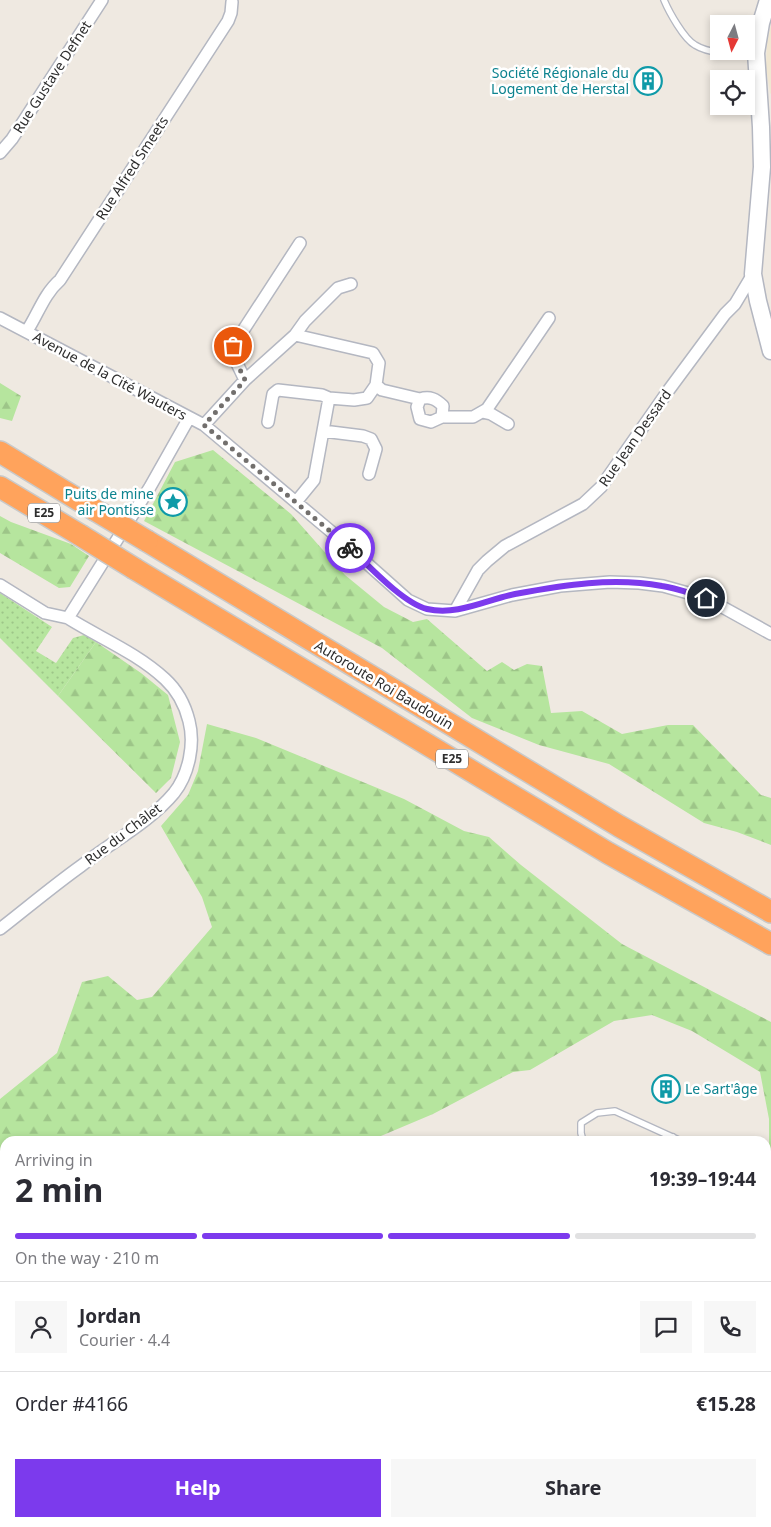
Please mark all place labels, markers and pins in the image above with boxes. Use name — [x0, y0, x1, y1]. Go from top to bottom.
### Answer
place label: Société Régionale du Logement de Herstal — [491, 63, 629, 98]
building icon: Société Régionale du Logement de Herstal — [633, 66, 663, 96]
pin — [212, 325, 254, 367]
place label: Puits de mine air Pontisse — [64, 484, 154, 519]
place icon: Puits de mine air Pontisse — [158, 487, 188, 517]
pin — [685, 577, 727, 619]
building icon: Le Sart'âge — [651, 1074, 681, 1104]
place label: Le Sart'âge — [685, 1079, 758, 1098]

